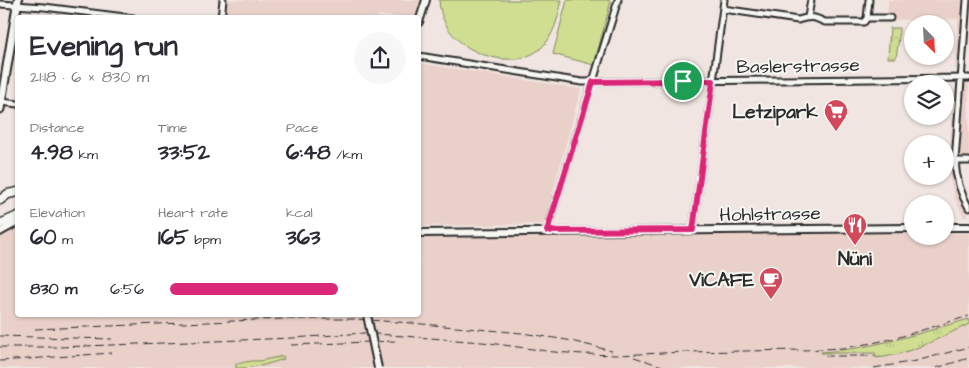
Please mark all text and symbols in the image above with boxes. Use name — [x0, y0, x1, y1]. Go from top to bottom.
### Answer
north arrow — [904, 15, 954, 65]
map controls — [904, 15, 954, 245]
text: Evening run — [30, 27, 178, 66]
button: share — [354, 32, 406, 84]
street label: Baslerstrasse — [736, 52, 860, 81]
pin — [662, 60, 704, 102]
text: 21:18 · 6 × 830 m — [30, 66, 149, 88]
icon: arrive — [669, 67, 697, 95]
button: layers — [904, 75, 954, 125]
supermarket icon: Letzipark — [823, 98, 849, 132]
place label: Letzipark — [732, 99, 818, 126]
text: Distance — [30, 118, 84, 138]
text: Time — [158, 118, 187, 138]
text: Pace — [286, 118, 318, 138]
button: + — [904, 135, 954, 185]
text: 4.98 — [30, 138, 73, 167]
text: 33:52 — [158, 138, 210, 167]
text: 6:48 — [286, 138, 331, 167]
text: km — [73, 145, 98, 165]
text: /km — [331, 145, 362, 165]
button: − — [904, 195, 954, 245]
street label: Hohlstrasse — [719, 200, 821, 229]
text: Elevation — [30, 203, 85, 223]
text: Heart rate — [158, 203, 228, 223]
text: kcal — [286, 203, 313, 223]
restaurant icon: Nüni — [842, 212, 868, 246]
text: 60 — [30, 223, 56, 252]
text: 165 — [158, 223, 189, 252]
text: 363 — [286, 223, 321, 252]
text: m — [56, 230, 73, 250]
text: bpm — [189, 230, 221, 250]
place label: Nüni — [838, 246, 872, 273]
cafe icon: ViCAFE — [758, 266, 784, 300]
place label: ViCAFE — [688, 267, 755, 294]
text: 830 m — [30, 278, 77, 300]
text: 6:56 — [110, 278, 144, 300]

